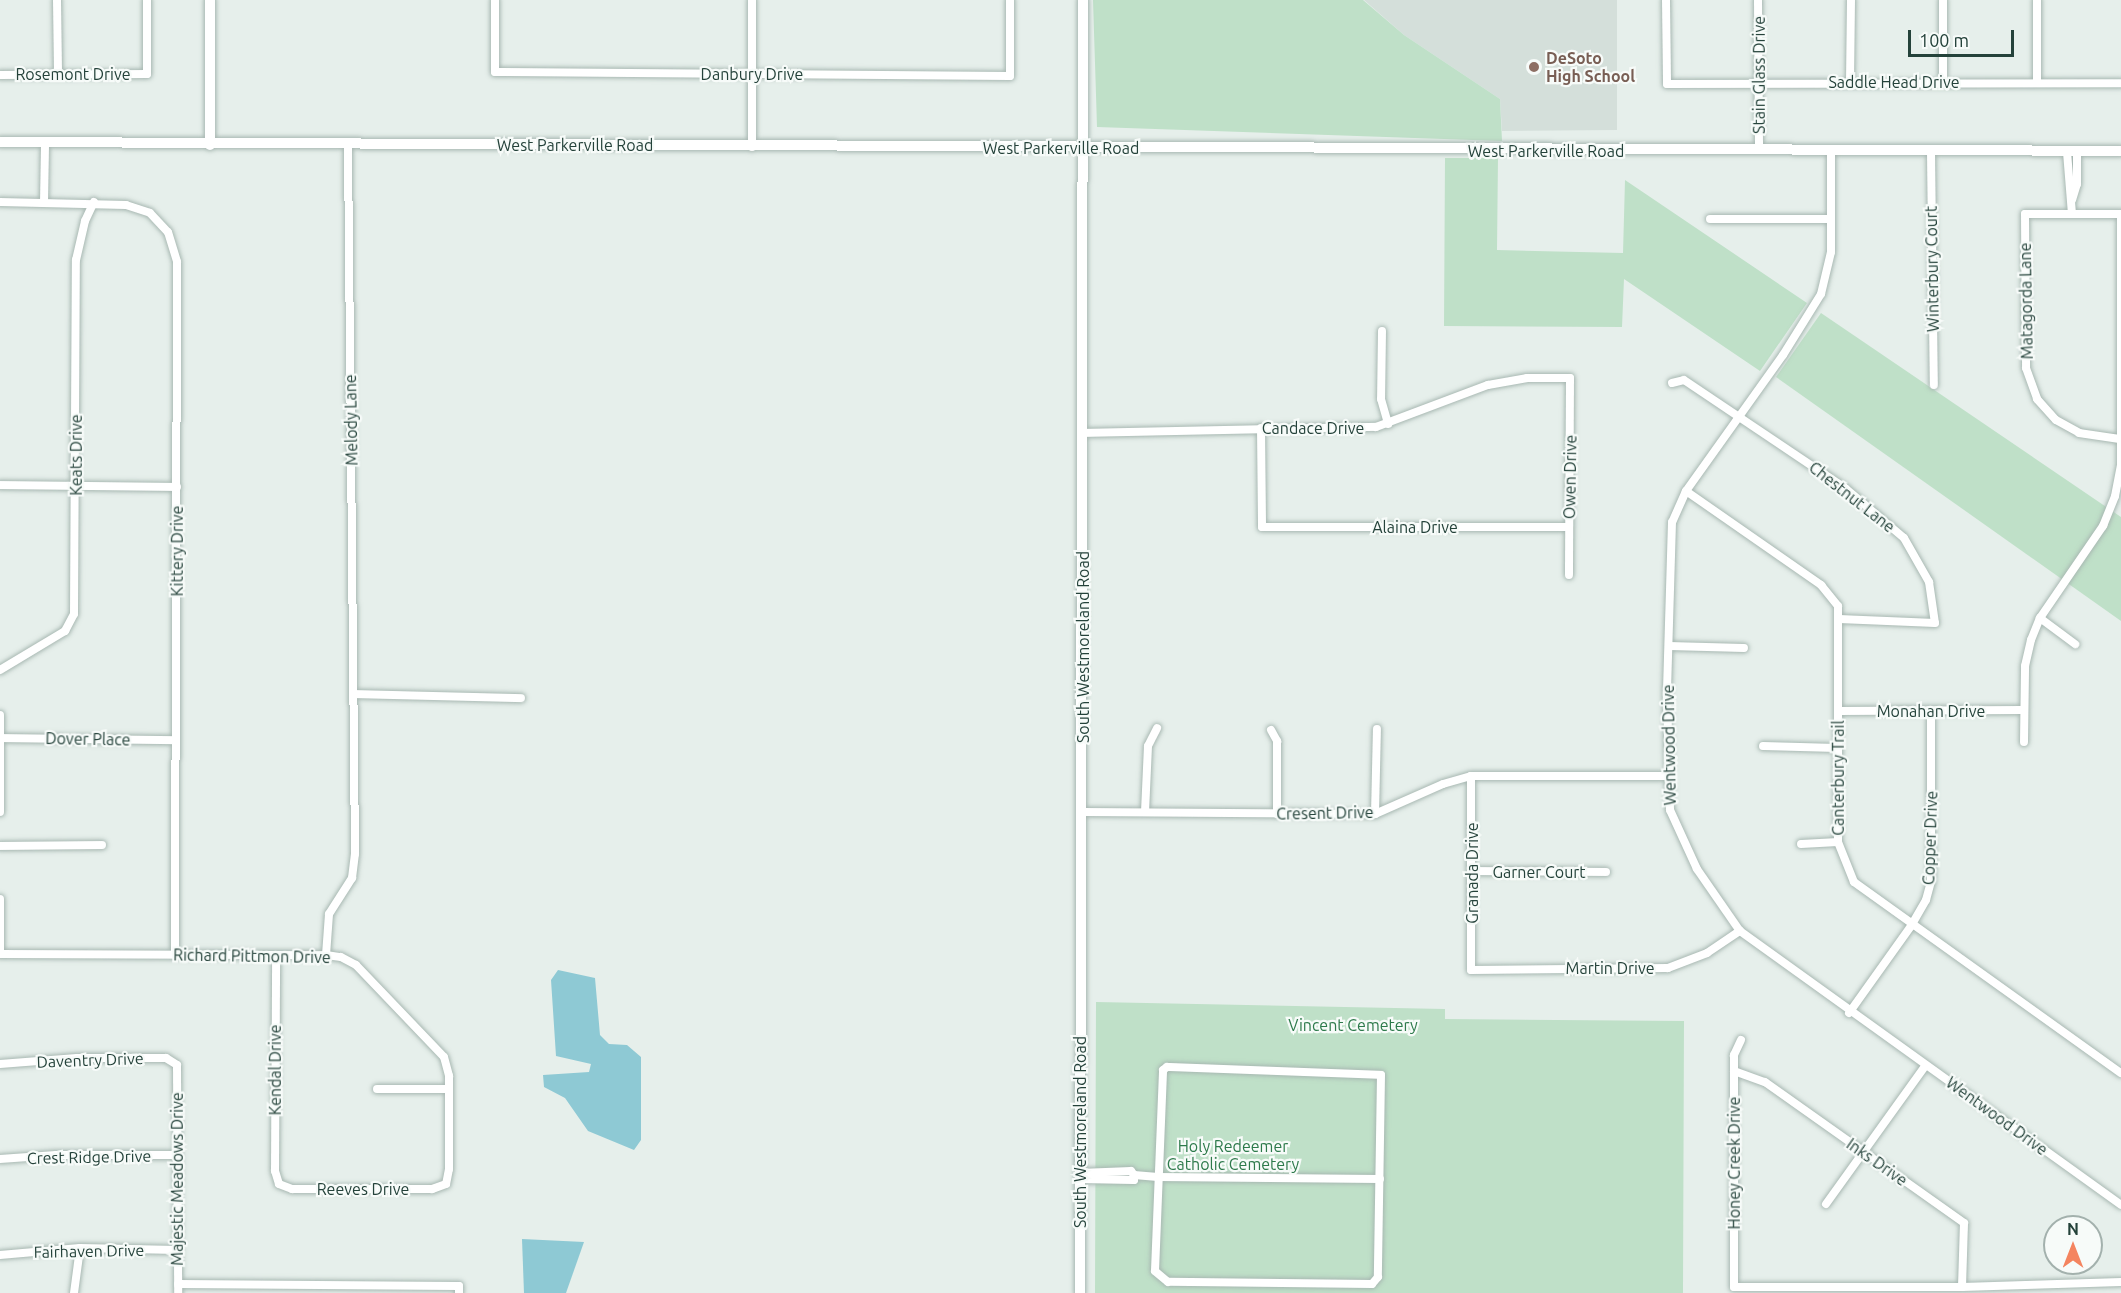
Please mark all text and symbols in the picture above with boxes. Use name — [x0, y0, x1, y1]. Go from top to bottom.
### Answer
street label: Stain Glass Drive — [1749, 16, 1769, 134]
scale bar — [1911, 18, 2018, 56]
text: 100 m — [1919, 30, 1969, 50]
place label: DeSoto High School — [1546, 48, 1635, 86]
marker: DeSoto High School — [1527, 60, 1541, 74]
street label: Rosemont Drive — [15, 64, 131, 84]
street label: Danbury Drive — [701, 64, 803, 84]
street label: Saddle Head Drive — [1828, 72, 1960, 92]
street label: West Parkerville Road — [497, 135, 653, 155]
street label: West Parkerville Road — [983, 138, 1139, 158]
street label: West Parkerville Road — [1468, 141, 1624, 161]
street label: Winterbury Court — [1921, 206, 1943, 332]
street label: Matagorda Lane — [2015, 242, 2037, 360]
street label: Melody Lane — [341, 374, 361, 466]
street label: Keats Drive — [66, 414, 86, 496]
street label: Candace Drive — [1262, 418, 1364, 438]
street label: Owen Drive — [1560, 435, 1580, 519]
street label: Chestnut Lane — [1805, 458, 1899, 536]
street label: Kittery Drive — [167, 506, 187, 596]
street label: Alaina Drive — [1372, 517, 1458, 537]
street label: South Westmoreland Road — [1073, 551, 1093, 743]
street label: Wentwood Drive — [1658, 684, 1680, 806]
street label: Monahan Drive — [1877, 701, 1985, 721]
street label: Canterbury Trail — [1828, 720, 1848, 836]
street label: Dover Place — [45, 729, 131, 749]
street label: Copper Drive — [1919, 791, 1941, 885]
street label: Cresent Drive — [1276, 803, 1374, 823]
street label: Granada Drive — [1462, 822, 1482, 924]
street label: Garner Court — [1492, 862, 1586, 882]
street label: Richard Pittmon Drive — [173, 945, 331, 967]
street label: Martin Drive — [1566, 958, 1654, 978]
park label: Vincent Cemetery — [1288, 1015, 1418, 1035]
street label: Kendal Drive — [265, 1025, 285, 1115]
street label: South Westmoreland Road — [1070, 1036, 1090, 1228]
street label: Daventry Drive — [36, 1049, 144, 1071]
street label: Wentwood Drive — [1942, 1073, 2052, 1159]
street label: Majestic Meadows Drive — [167, 1092, 187, 1266]
street label: Honey Creek Drive — [1724, 1097, 1744, 1229]
street label: Inks Drive — [1843, 1134, 1911, 1190]
park label: Holy Redeemer Catholic Cemetery — [1167, 1136, 1299, 1174]
street label: Crest Ridge Drive — [27, 1146, 151, 1168]
street label: Reeves Drive — [317, 1179, 409, 1199]
north arrow — [2043, 1215, 2103, 1275]
text: N — [2067, 1220, 2079, 1238]
street label: Fairhaven Drive — [34, 1240, 144, 1262]

